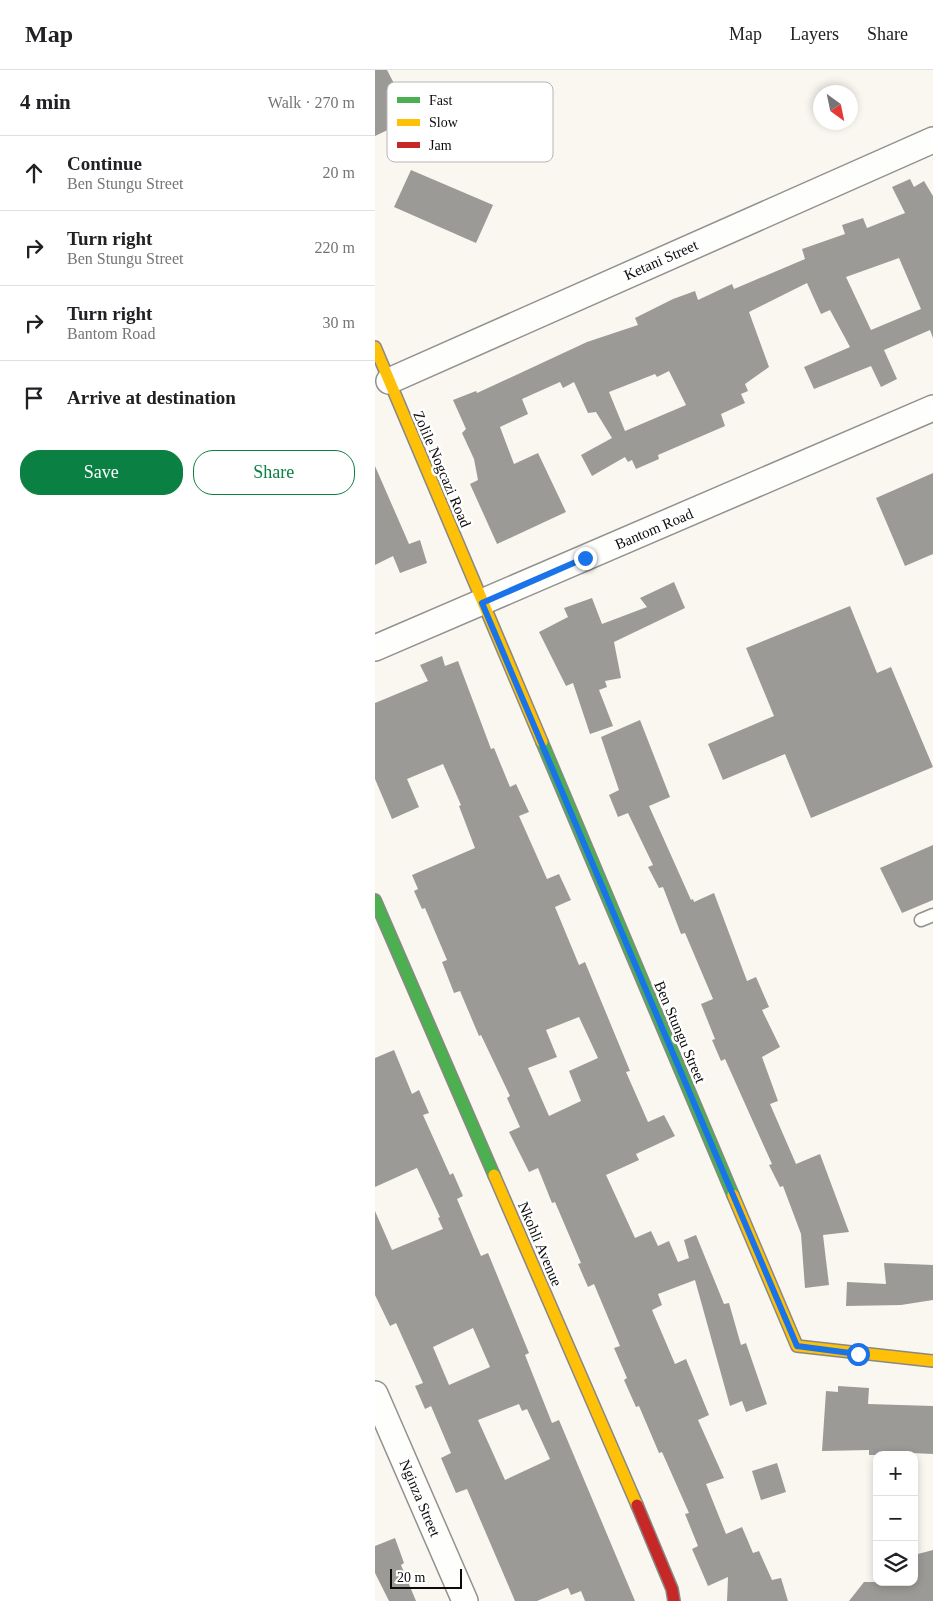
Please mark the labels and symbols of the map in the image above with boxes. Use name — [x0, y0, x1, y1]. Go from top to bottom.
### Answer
legend — [387, 82, 553, 162]
north arrow — [813, 85, 858, 130]
text: Fast — [429, 93, 452, 108]
text: Slow — [429, 115, 459, 130]
text: Jam — [429, 138, 452, 153]
street label: Ketani Street — [622, 236, 701, 283]
street label: Zolile Nogcazi Road — [410, 408, 474, 530]
street label: Bantom Road — [613, 505, 696, 553]
route end — [574, 547, 597, 570]
street label: Ben Stungu Street — [651, 979, 709, 1086]
street label: Nkohli Avenue — [515, 1199, 565, 1289]
route start — [847, 1343, 870, 1366]
street label: Nginza Street — [397, 1457, 444, 1540]
scale bar — [390, 1566, 463, 1589]

